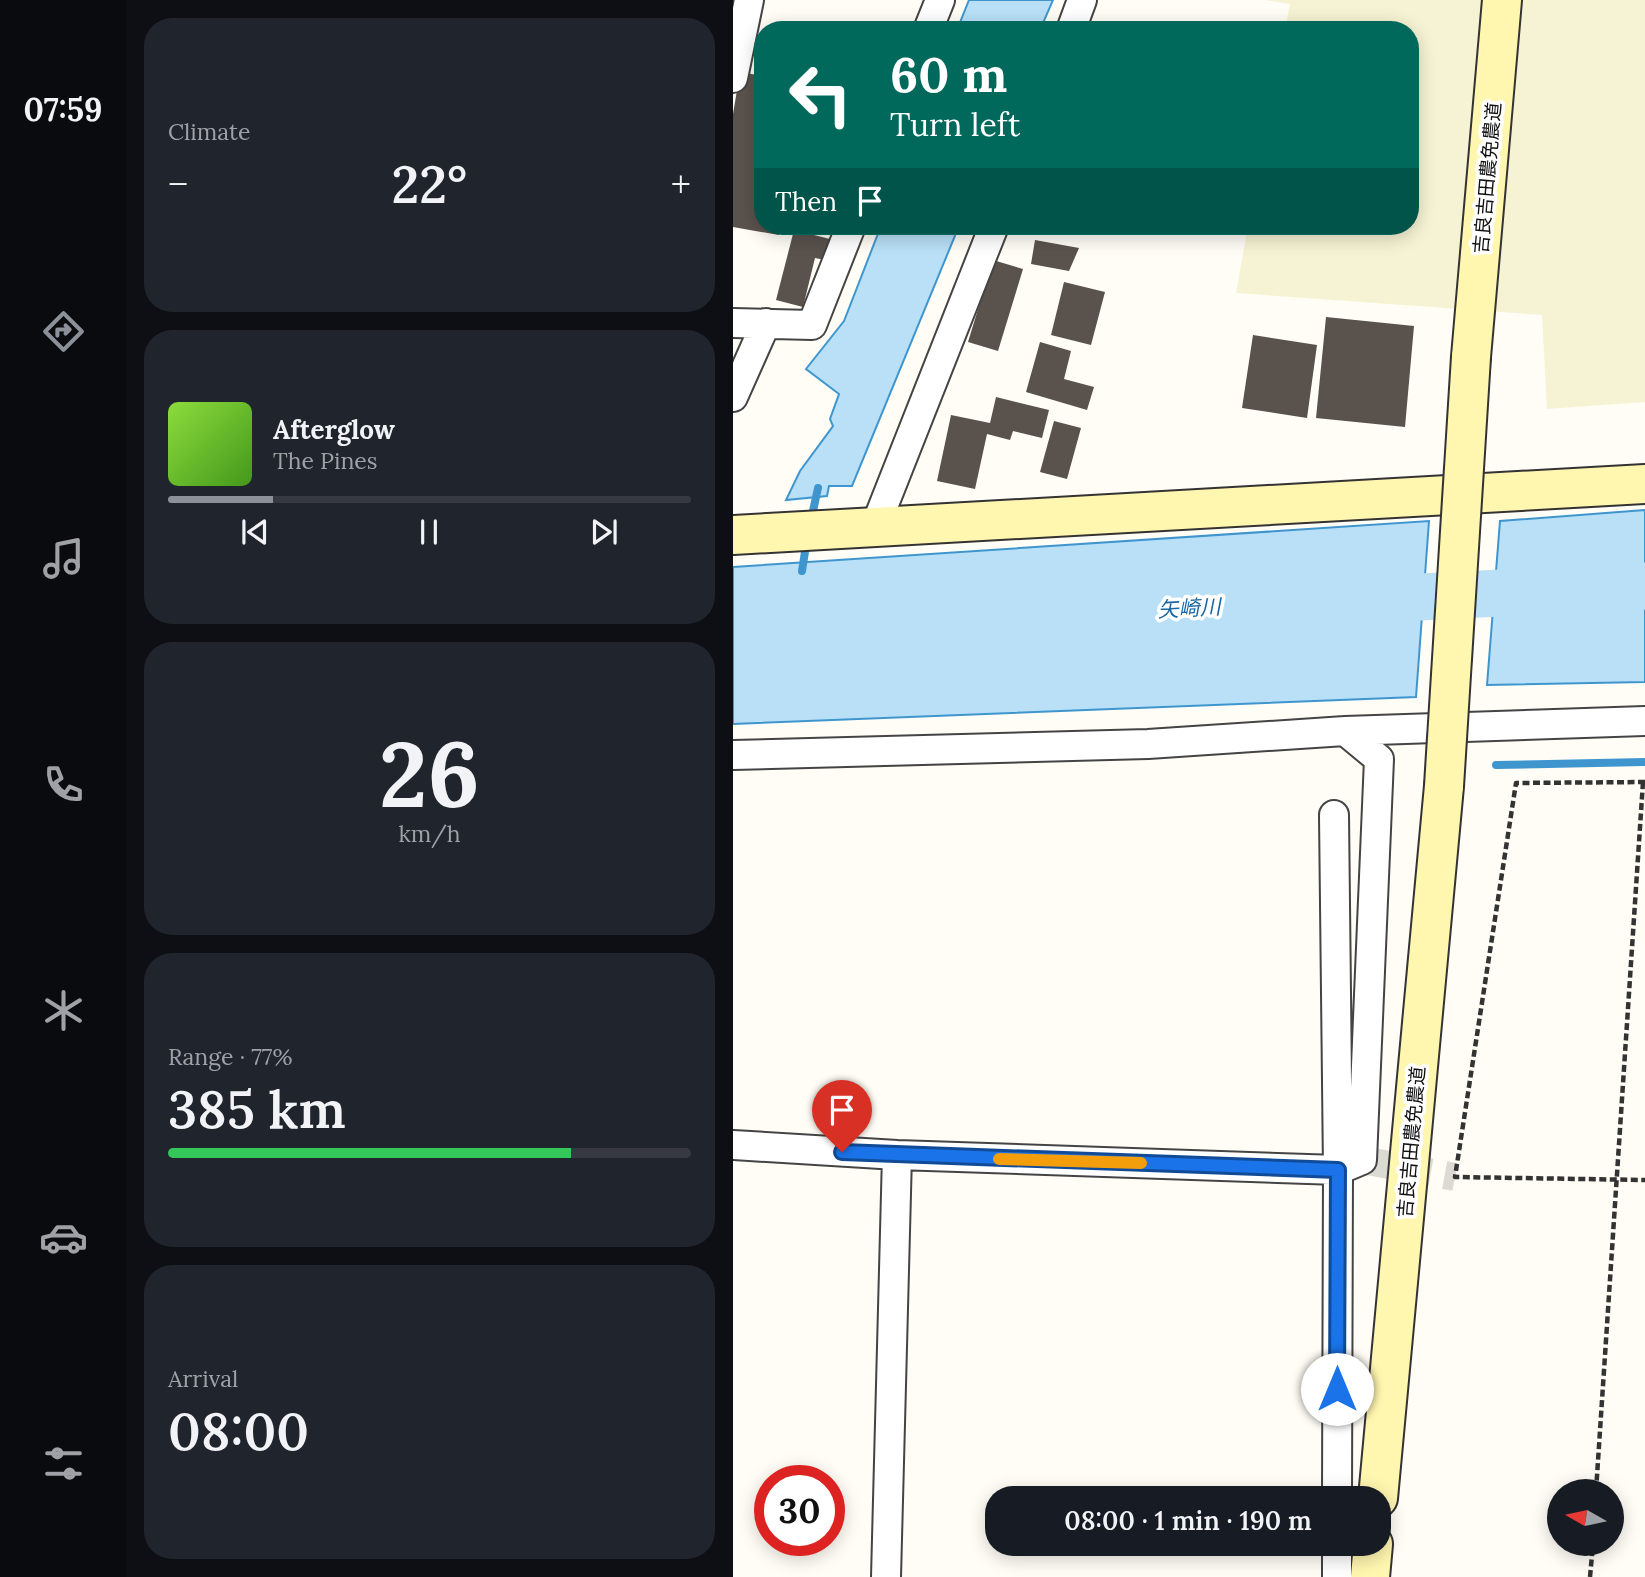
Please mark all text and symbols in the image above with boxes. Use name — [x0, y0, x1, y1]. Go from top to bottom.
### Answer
text: 60 m — [890, 43, 1007, 105]
icon: left — [775, 49, 866, 140]
text: 07:59 — [23, 89, 103, 130]
street label: 吉良吉田農免農道 — [1468, 101, 1506, 255]
text: Turn left — [890, 104, 1020, 145]
text: Climate — [168, 117, 250, 146]
text: 22° — [392, 151, 467, 217]
text: − — [168, 160, 188, 208]
text: + — [671, 160, 691, 208]
icon: arrive — [851, 182, 889, 220]
text: Then — [775, 185, 837, 218]
icon: directions — [39, 307, 88, 356]
text: Afterglow — [273, 413, 395, 446]
text: The Pines — [273, 446, 378, 475]
icon: previous — [236, 513, 274, 551]
icon: pause — [410, 513, 448, 551]
icon: next — [585, 513, 623, 551]
icon: music — [39, 534, 88, 583]
water label: 矢崎川 — [1157, 593, 1223, 623]
text: 26 — [379, 715, 480, 832]
icon: phone — [39, 760, 88, 809]
text: km/h — [398, 819, 461, 848]
icon: climate — [39, 986, 88, 1035]
text: Range · 77% — [168, 1042, 292, 1071]
street label: 吉良吉田農免農道 — [1392, 1065, 1430, 1219]
text: 385 km — [168, 1076, 346, 1142]
pin — [812, 1080, 872, 1152]
icon: arrive — [823, 1091, 861, 1129]
icon: car — [39, 1213, 88, 1262]
position arrow — [1300, 1352, 1374, 1426]
text: Arrival — [168, 1364, 238, 1393]
text: 08:00 — [168, 1398, 309, 1464]
icon: filters — [39, 1439, 88, 1488]
speed limit sign: 30 — [754, 1465, 845, 1556]
north arrow — [1547, 1479, 1624, 1556]
map controls — [1547, 1479, 1624, 1556]
text: 08:00 · 1 min · 190 m — [1064, 1504, 1312, 1537]

